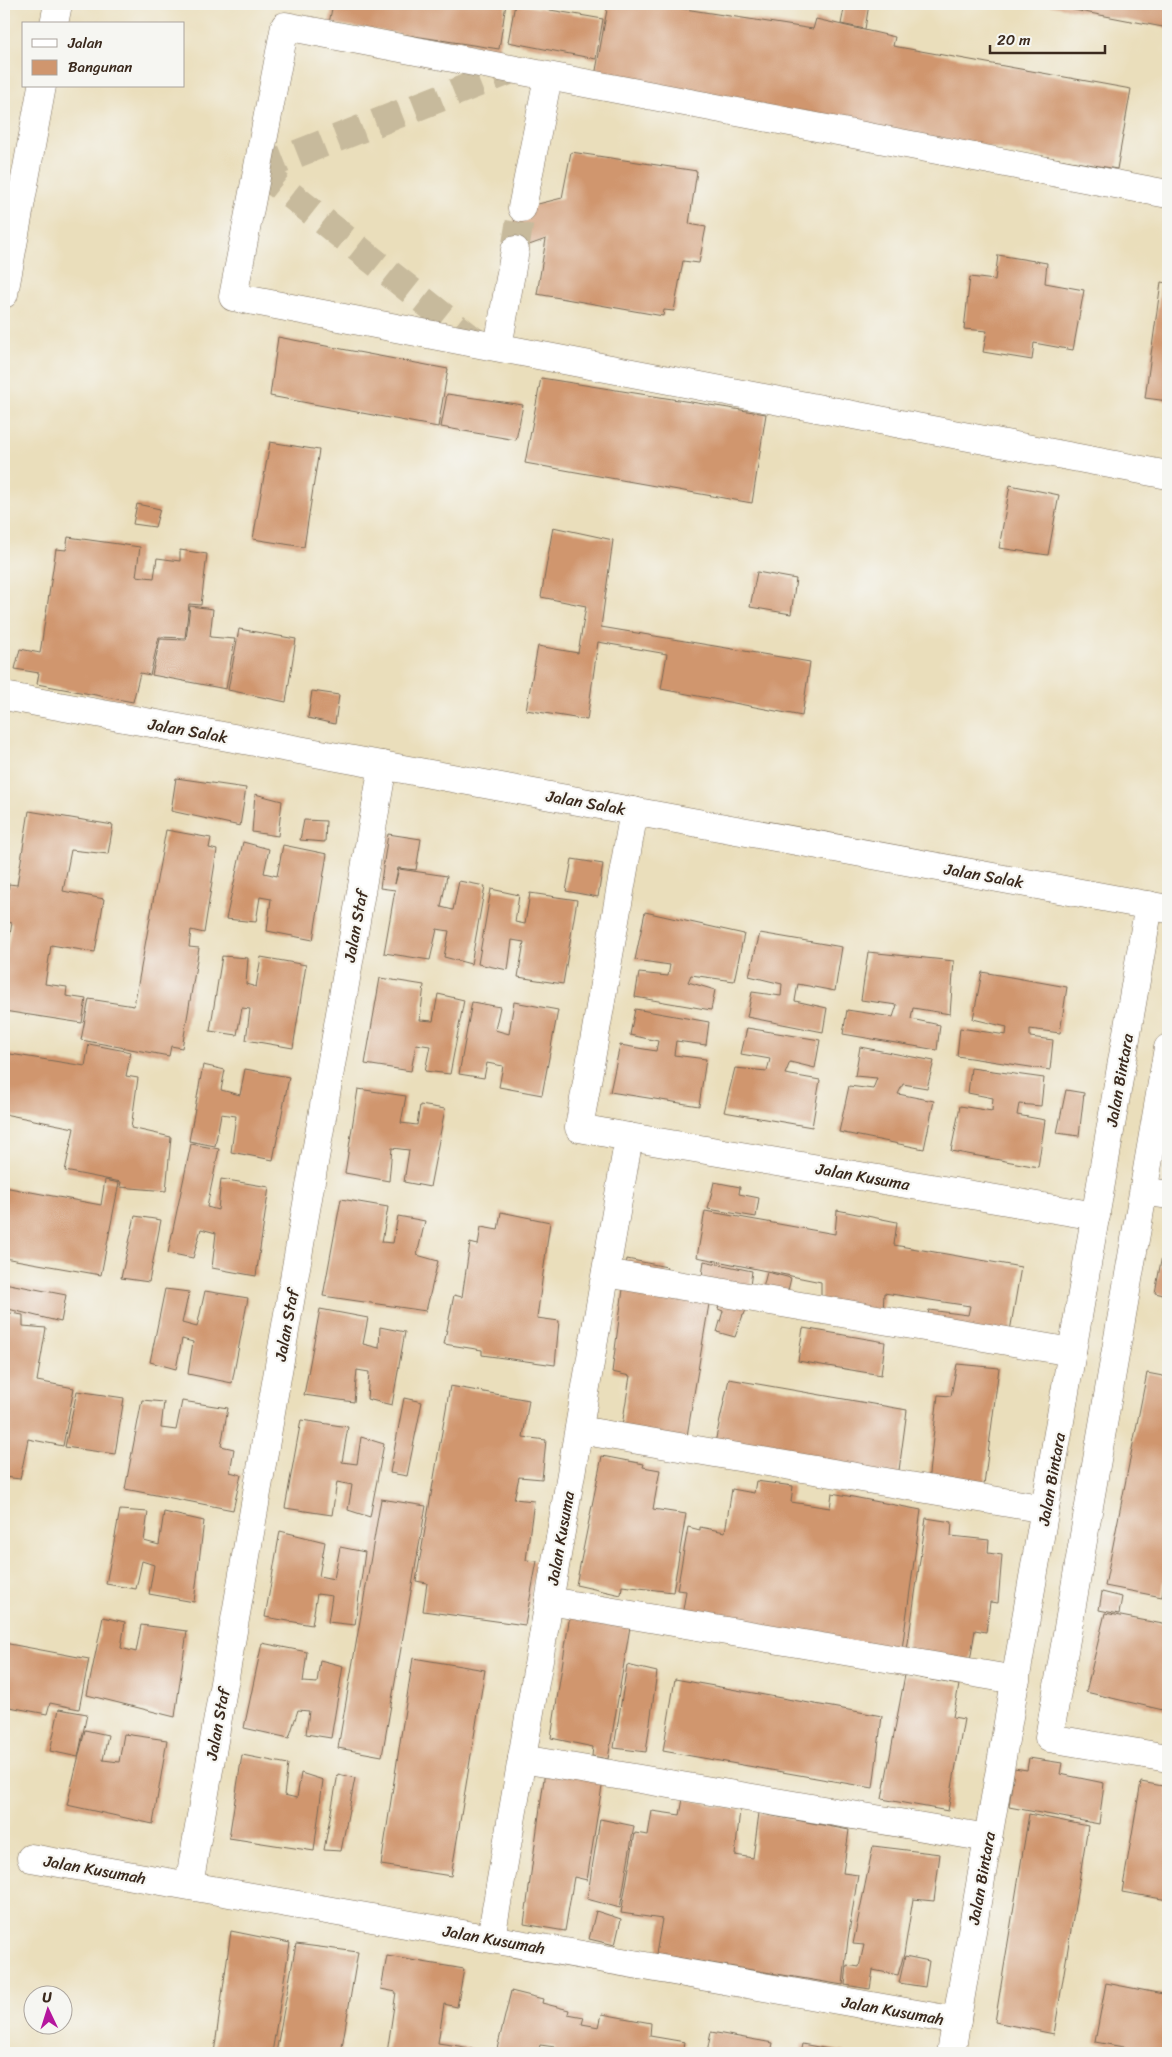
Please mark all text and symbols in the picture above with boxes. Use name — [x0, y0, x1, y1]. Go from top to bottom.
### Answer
legend — [22, 22, 185, 88]
scale bar — [990, 22, 1104, 54]
text: 20 m — [997, 27, 1031, 53]
text: Jalan — [67, 30, 102, 56]
text: Bangunan — [68, 54, 132, 80]
street label: Jalan Salak — [145, 709, 230, 752]
street label: Jalan Salak — [543, 781, 628, 824]
street label: Jalan Salak — [941, 854, 1026, 897]
street label: Jalan Staf — [335, 886, 376, 965]
street label: Jalan Bintara — [1097, 1030, 1142, 1130]
street label: Jalan Kusuma — [813, 1154, 913, 1199]
street label: Jalan Staf — [266, 1285, 307, 1364]
street label: Jalan Bintara — [1029, 1429, 1074, 1529]
street label: Jalan Kusuma — [538, 1488, 583, 1588]
street label: Jalan Staf — [197, 1684, 238, 1763]
street label: Jalan Bintara — [959, 1828, 1004, 1928]
street label: Jalan Kusumah — [41, 1846, 148, 1893]
street label: Jalan Kusumah — [440, 1916, 547, 1963]
north arrow — [22, 1984, 72, 2034]
text: U — [42, 1985, 53, 2010]
street label: Jalan Kusumah — [839, 1987, 946, 2034]

